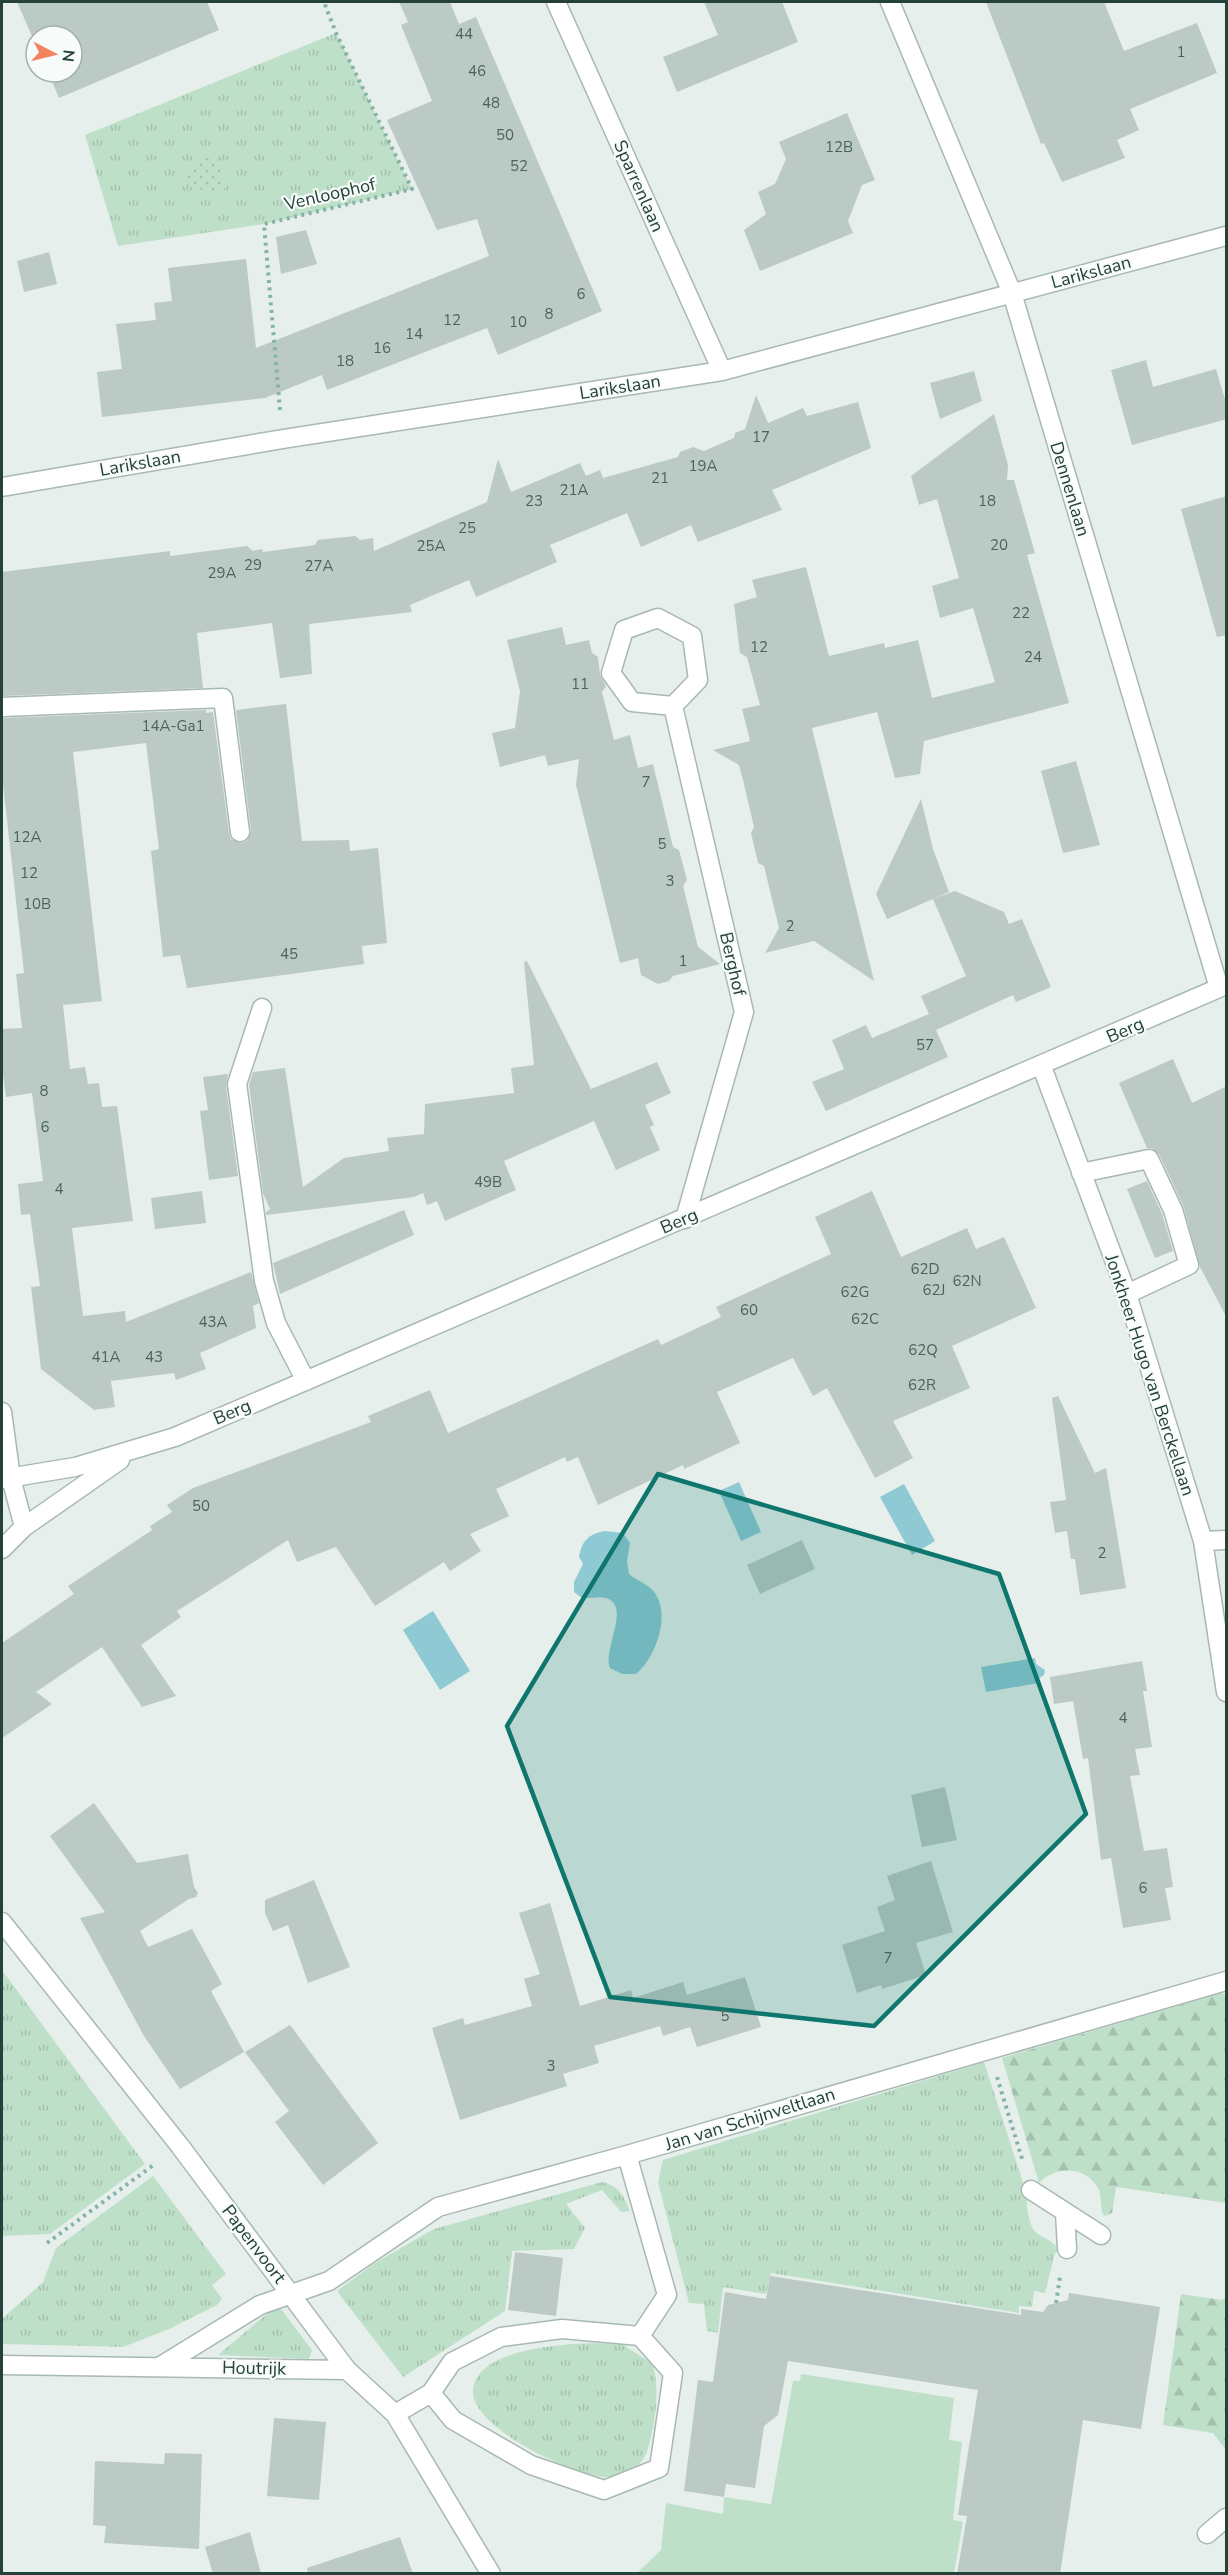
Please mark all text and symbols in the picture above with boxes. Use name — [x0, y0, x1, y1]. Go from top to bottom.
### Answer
north arrow — [24, 24, 84, 84]
house number: 44 — [455, 24, 473, 44]
house number: 1 — [1176, 42, 1186, 62]
text: N — [56, 48, 80, 63]
house number: 46 — [468, 61, 486, 81]
house number: 48 — [482, 93, 500, 113]
house number: 50 — [496, 125, 514, 145]
street label: Sparrenlaan — [608, 136, 670, 236]
house number: 12B — [825, 137, 853, 157]
house number: 52 — [510, 156, 528, 176]
street label: Venloophof — [281, 172, 379, 216]
street label: Larikslaan — [1048, 250, 1134, 294]
house number: 6 — [576, 284, 586, 304]
house number: 8 — [544, 304, 554, 324]
house number: 12 — [443, 310, 461, 330]
house number: 10 — [509, 312, 527, 332]
house number: 14 — [405, 324, 423, 344]
house number: 16 — [373, 338, 391, 358]
house number: 18 — [336, 351, 354, 371]
street label: Larikslaan — [578, 369, 662, 405]
house number: 17 — [752, 427, 770, 447]
street label: Dennenlaan — [1044, 439, 1096, 539]
street label: Larikslaan — [98, 444, 182, 482]
house number: 19A — [689, 456, 718, 476]
house number: 21 — [651, 468, 669, 488]
house number: 21A — [560, 480, 589, 500]
house number: 23 — [525, 491, 543, 511]
house number: 18 — [978, 491, 996, 511]
house number: 25 — [458, 518, 476, 538]
house number: 20 — [990, 535, 1008, 555]
house number: 25A — [417, 536, 446, 556]
house number: 29 — [244, 555, 262, 575]
house number: 27A — [305, 556, 334, 576]
house number: 29A — [208, 563, 237, 583]
house number: 22 — [1012, 603, 1030, 623]
house number: 12 — [750, 637, 768, 657]
house number: 24 — [1024, 647, 1042, 667]
house number: 11 — [571, 674, 589, 694]
house number: 14A-Ga1 — [142, 716, 204, 736]
house number: 7 — [641, 772, 651, 792]
house number: 12A — [13, 827, 42, 847]
house number: 5 — [657, 834, 667, 854]
house number: 12 — [20, 863, 38, 883]
house number: 3 — [665, 871, 675, 891]
house number: 10B — [23, 894, 51, 914]
house number: 2 — [785, 916, 795, 936]
street label: Berghof — [714, 930, 752, 999]
house number: 45 — [280, 944, 298, 964]
house number: 1 — [678, 951, 688, 971]
street label: Berg — [1102, 1011, 1148, 1049]
house number: 57 — [916, 1035, 934, 1055]
house number: 8 — [39, 1081, 49, 1101]
house number: 6 — [40, 1117, 50, 1137]
house number: 49B — [474, 1172, 502, 1192]
house number: 4 — [54, 1179, 64, 1199]
street label: Berg — [657, 1202, 701, 1240]
street label: Jonkheer Hugo van Berckellaan — [1099, 1250, 1200, 1499]
house number: 62D — [910, 1259, 940, 1279]
house number: 62N — [952, 1271, 982, 1291]
house number: 62J — [923, 1280, 945, 1300]
house number: 62G — [841, 1282, 869, 1302]
house number: 60 — [740, 1300, 758, 1320]
house number: 62C — [851, 1309, 879, 1329]
house number: 43A — [199, 1312, 228, 1332]
house number: 62Q — [908, 1340, 938, 1360]
house number: 41A — [92, 1347, 121, 1367]
house number: 43 — [145, 1347, 163, 1367]
house number: 62R — [908, 1375, 936, 1395]
street label: Berg — [210, 1393, 254, 1431]
house number: 50 — [192, 1496, 210, 1516]
house number: 2 — [1097, 1543, 1107, 1563]
house number: 4 — [1118, 1708, 1128, 1728]
house number: 6 — [1138, 1878, 1148, 1898]
house number: 7 — [883, 1948, 893, 1968]
house number: 5 — [720, 2006, 730, 2026]
house number: 3 — [546, 2056, 556, 2076]
street label: Jan van Schijnveltlaan — [661, 2082, 838, 2157]
street label: Papenvoort — [216, 2200, 292, 2289]
street label: Houtrijk — [222, 2355, 287, 2381]

